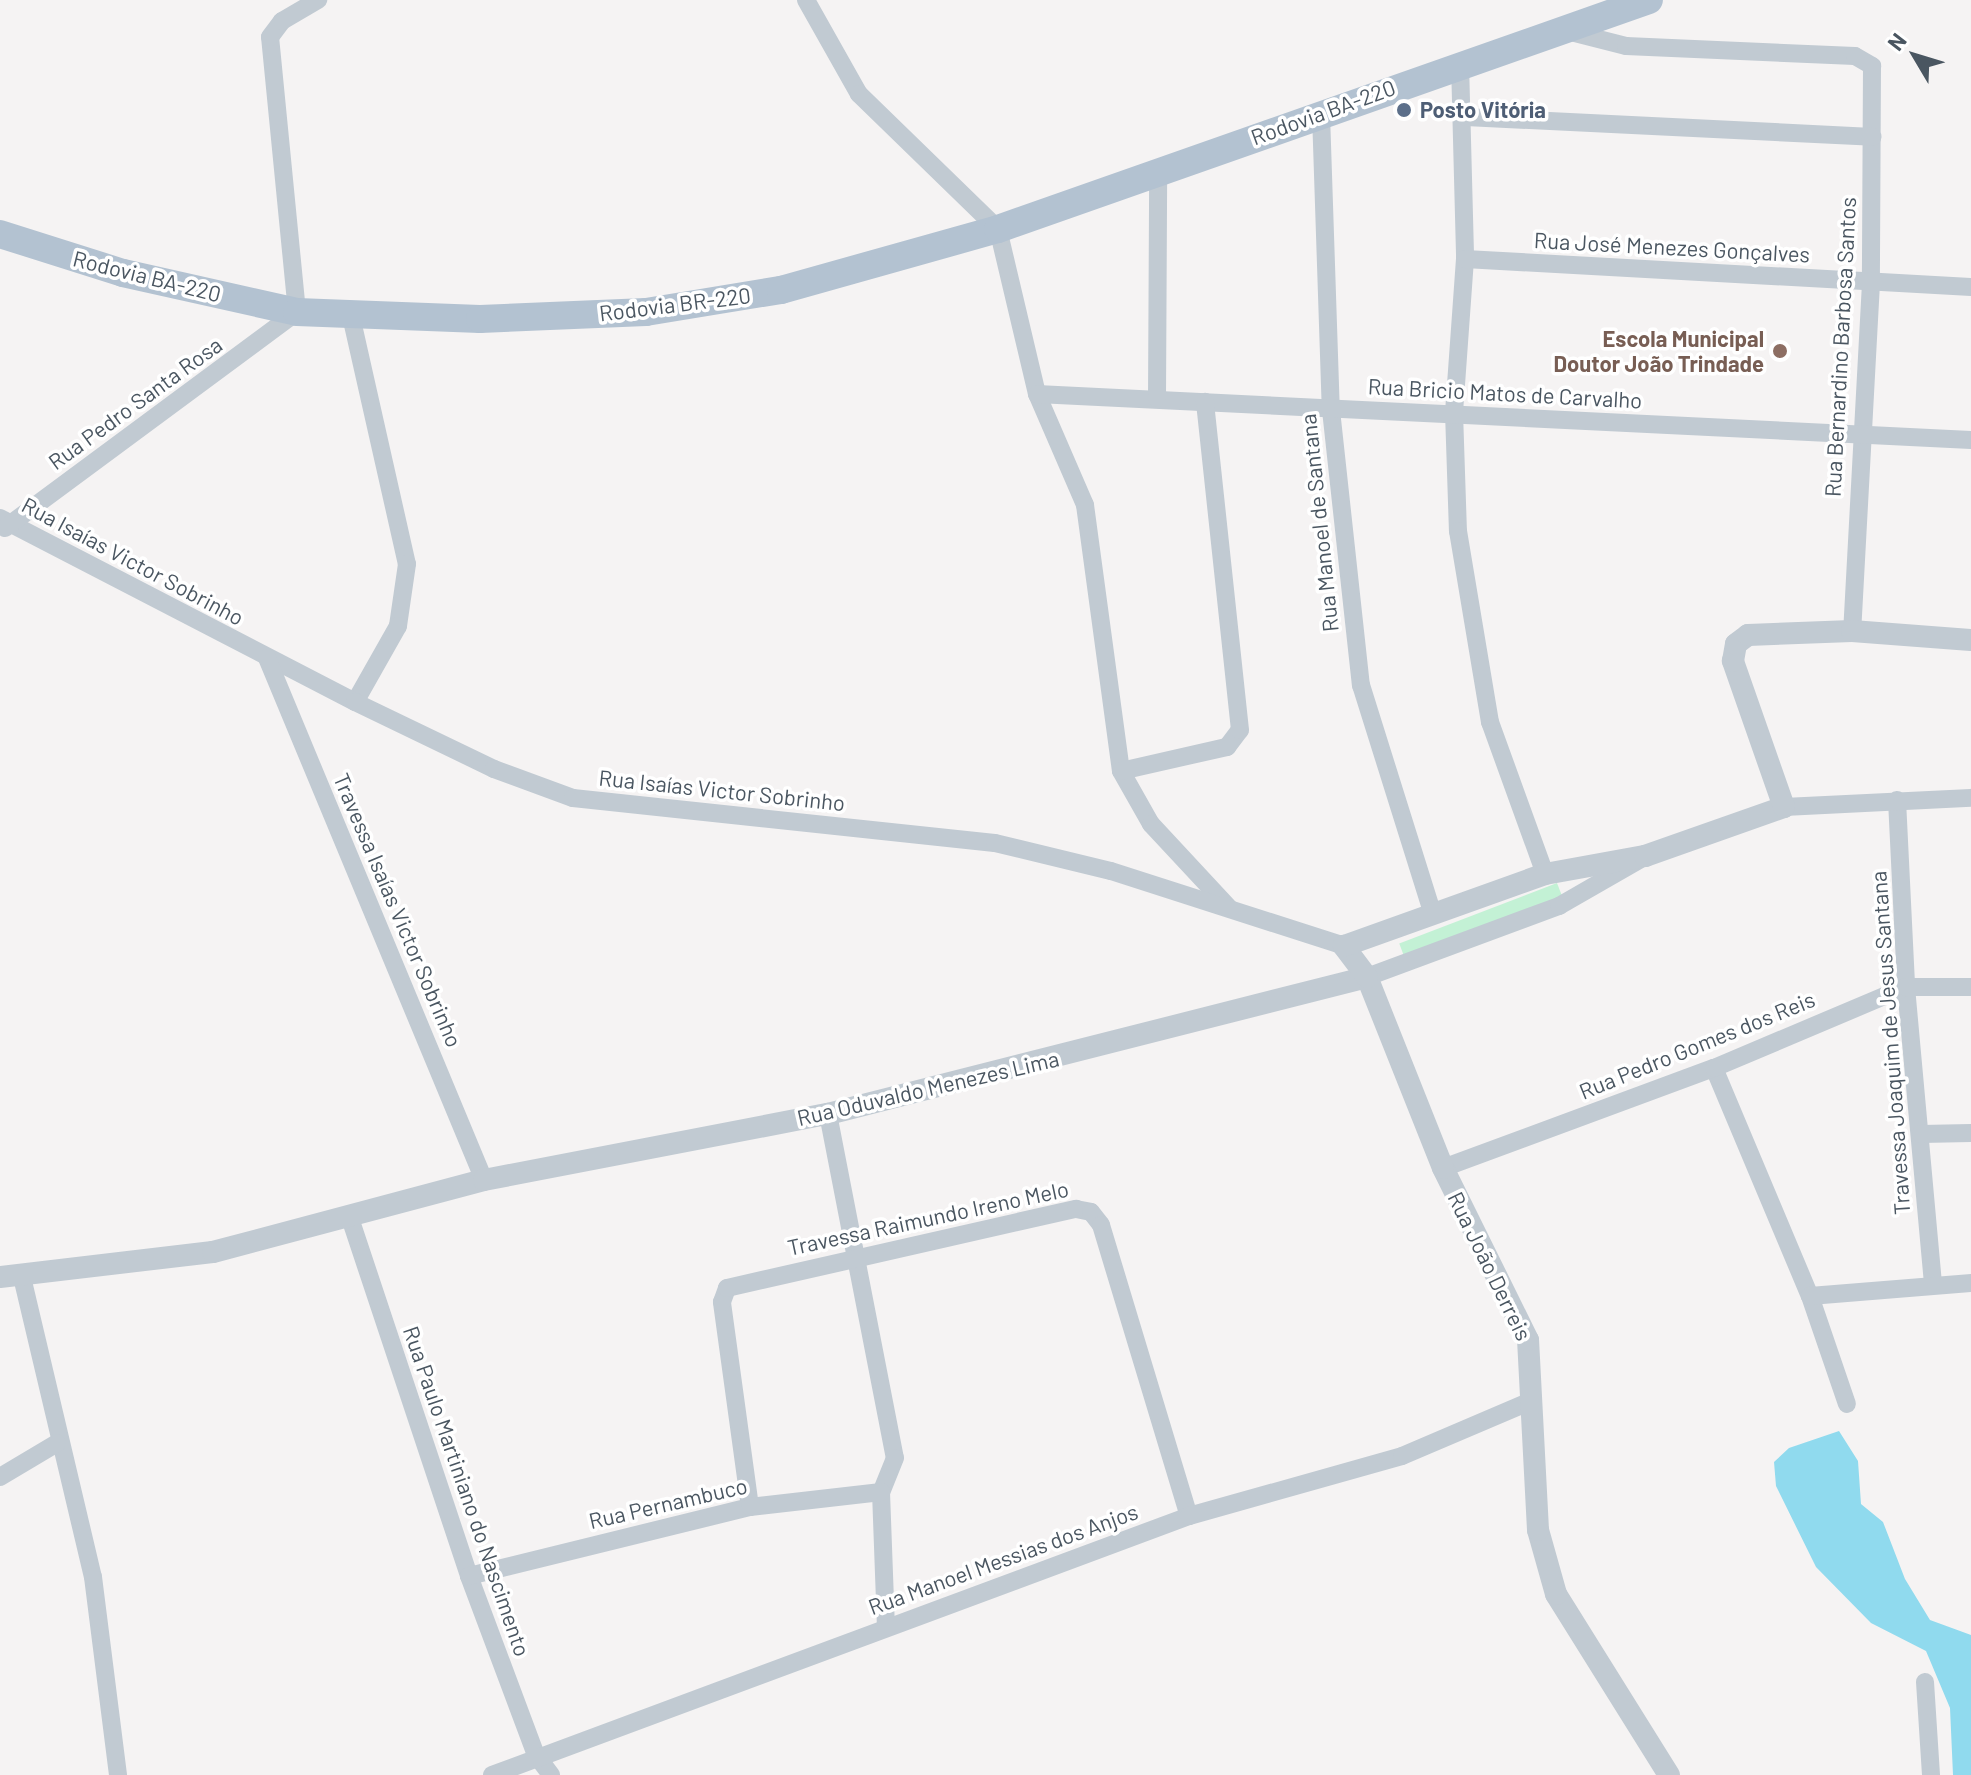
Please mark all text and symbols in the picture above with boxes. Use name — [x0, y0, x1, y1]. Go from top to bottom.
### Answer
north arrow — [1875, 16, 1955, 96]
text: N — [1881, 27, 1911, 55]
street label: Rodovia BA-220 — [1247, 74, 1399, 150]
place label: Posto Vitória — [1420, 97, 1546, 123]
marker: Posto Vitória — [1395, 101, 1413, 119]
street label: Rua Bernardino Barbosa Santos — [1819, 196, 1861, 498]
street label: Rua José Menezes Gonçalves — [1533, 227, 1811, 267]
street label: Rodovia BA-220 — [70, 245, 224, 307]
street label: Rodovia BR-220 — [598, 282, 752, 326]
place label: Escola Municipal Doutor João Trindade — [1553, 325, 1764, 376]
street label: Rua Pedro Santa Rosa — [43, 331, 227, 475]
marker: Escola Municipal Doutor João Trindade — [1771, 342, 1789, 360]
street label: Rua Bricio Matos de Carvalho — [1367, 373, 1643, 413]
street label: Rua Manoel de Santana — [1294, 413, 1344, 633]
street label: Rua Isaías Victor Sobrinho — [18, 491, 248, 631]
street label: Rua Isaías Victor Sobrinho — [598, 764, 846, 816]
street label: Travessa Isaías Victor Sobrinho — [328, 769, 468, 1051]
street label: Travessa Joaquim de Jesus Santana — [1865, 870, 1915, 1216]
street label: Rua Pedro Gomes dos Reis — [1575, 986, 1819, 1104]
street label: Rua Oduvaldo Menezes Lima — [794, 1045, 1062, 1131]
street label: Travessa Raimundo Ireno Melo — [785, 1175, 1071, 1261]
street label: Rua João Derreis — [1443, 1187, 1537, 1345]
street label: Rua Paulo Martiniano do Nascimento — [398, 1322, 536, 1660]
street label: Rua Pernambuco — [586, 1472, 750, 1534]
street label: Rua Manoel Messias dos Anjos — [865, 1498, 1141, 1620]

